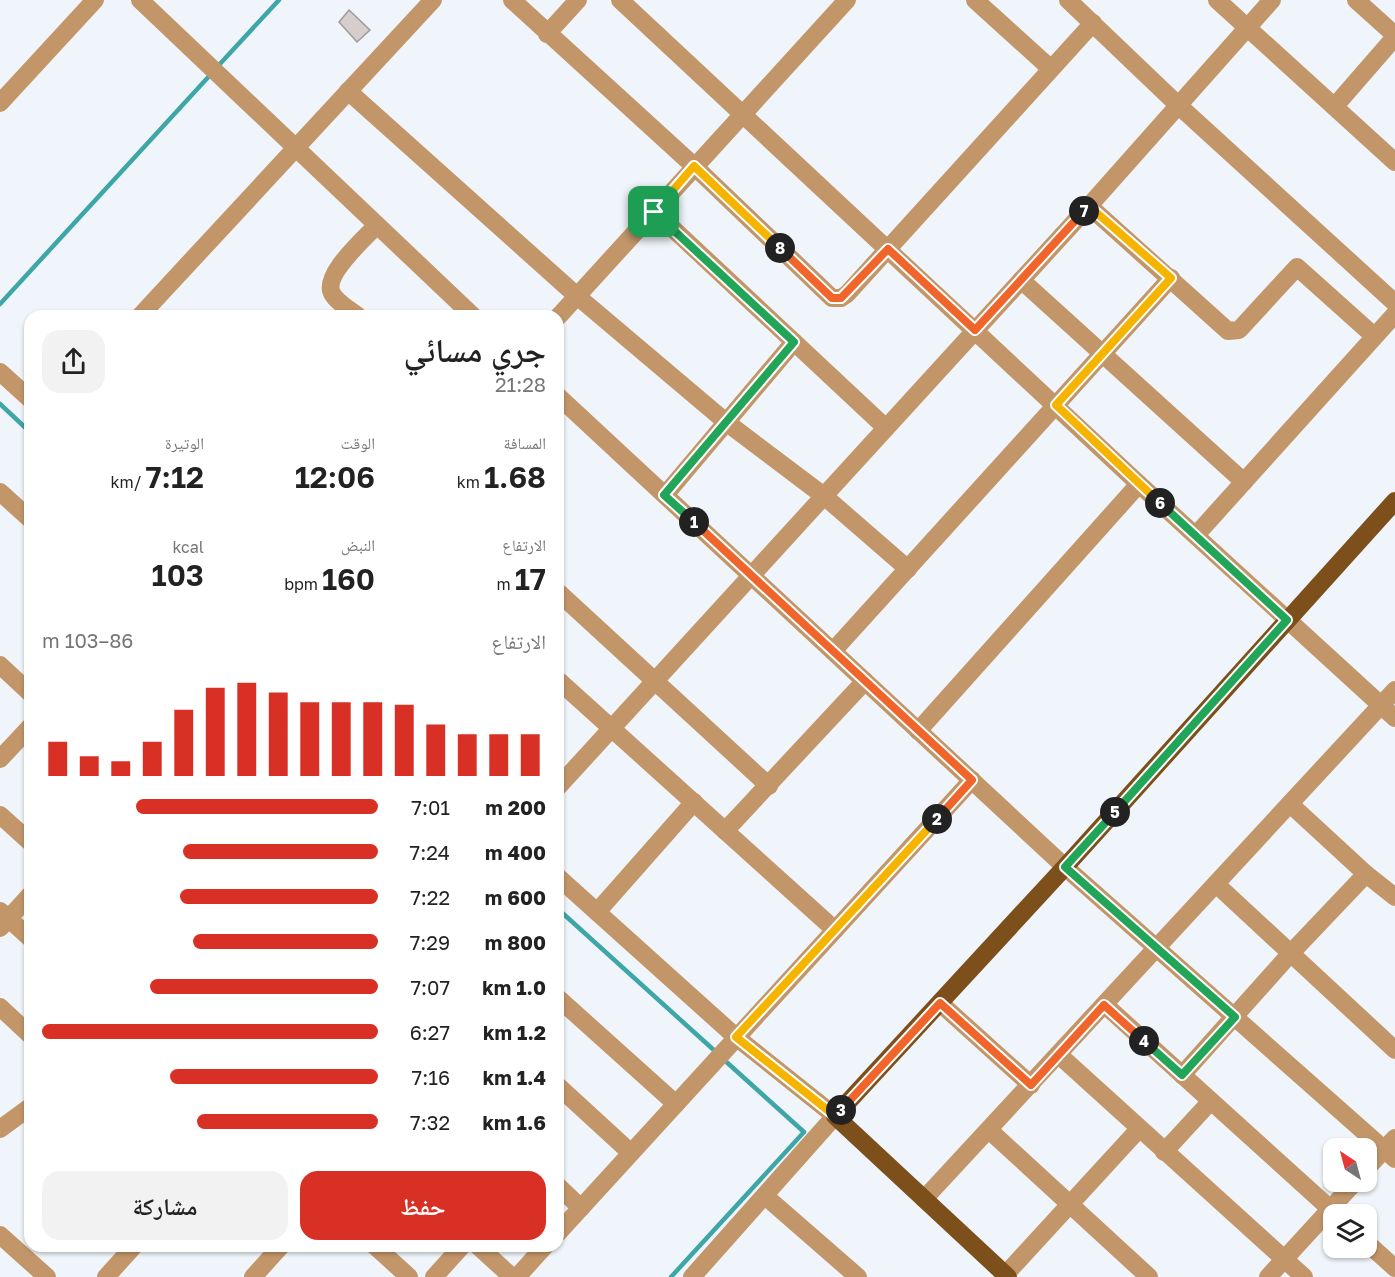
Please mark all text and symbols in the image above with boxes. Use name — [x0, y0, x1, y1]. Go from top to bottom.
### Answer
pin — [628, 186, 679, 237]
icon: arrive — [637, 195, 670, 228]
pin: 7 — [1069, 196, 1099, 226]
text: 7 — [1080, 201, 1088, 221]
pin: 8 — [765, 233, 795, 263]
text: 8 — [775, 238, 785, 258]
button: share — [42, 330, 105, 393]
text: جري مسائي — [404, 330, 546, 369]
text: 21:28 — [495, 372, 546, 396]
text: الوتيرة — [165, 433, 204, 453]
text: الوقت — [341, 433, 375, 453]
text: المسافة — [504, 433, 546, 453]
text: 7:12 — [145, 459, 204, 495]
text: 12:06 — [295, 459, 375, 495]
text: 1.68 — [484, 459, 546, 495]
text: /km — [111, 472, 145, 492]
text: km — [457, 472, 484, 492]
pin: 6 — [1145, 488, 1175, 518]
text: 6 — [1155, 493, 1165, 513]
pin: 1 — [679, 507, 709, 537]
text: 1 — [690, 512, 698, 532]
text: النبض — [341, 535, 375, 555]
text: الارتفاع — [502, 535, 546, 555]
text: kcal — [172, 537, 204, 557]
text: 103 — [152, 557, 204, 593]
text: 160 — [322, 561, 375, 597]
text: 17 — [515, 561, 546, 597]
text: bpm — [284, 574, 322, 594]
text: m — [496, 574, 515, 594]
text: 86–103 m — [42, 628, 133, 652]
text: الارتفاع — [491, 629, 546, 653]
text: 7:01 — [411, 795, 450, 819]
text: 200 m — [485, 795, 546, 819]
pin: 5 — [1100, 797, 1130, 827]
text: 5 — [1110, 802, 1120, 822]
pin: 2 — [922, 804, 952, 834]
text: 2 — [932, 809, 942, 829]
text: 7:24 — [410, 840, 450, 864]
text: 400 m — [485, 840, 546, 864]
text: 7:22 — [410, 885, 450, 909]
text: 600 m — [485, 885, 546, 909]
text: 7:29 — [410, 930, 450, 954]
text: 800 m — [485, 930, 546, 954]
text: 7:07 — [410, 975, 450, 999]
text: 1.0 km — [482, 975, 546, 999]
text: 6:27 — [410, 1020, 450, 1044]
text: 1.2 km — [483, 1020, 546, 1044]
pin: 4 — [1129, 1026, 1159, 1056]
text: 4 — [1139, 1031, 1149, 1051]
text: 7:16 — [412, 1065, 450, 1089]
text: 1.4 km — [483, 1065, 546, 1089]
pin: 3 — [826, 1095, 856, 1125]
text: 3 — [836, 1100, 846, 1120]
text: 7:32 — [410, 1110, 450, 1134]
text: 1.6 km — [482, 1110, 546, 1134]
north arrow — [1323, 1138, 1377, 1192]
map controls — [1323, 1138, 1377, 1258]
button: مشاركة — [42, 1171, 288, 1240]
button: حفظ — [300, 1171, 546, 1240]
button: layers — [1323, 1204, 1377, 1258]

